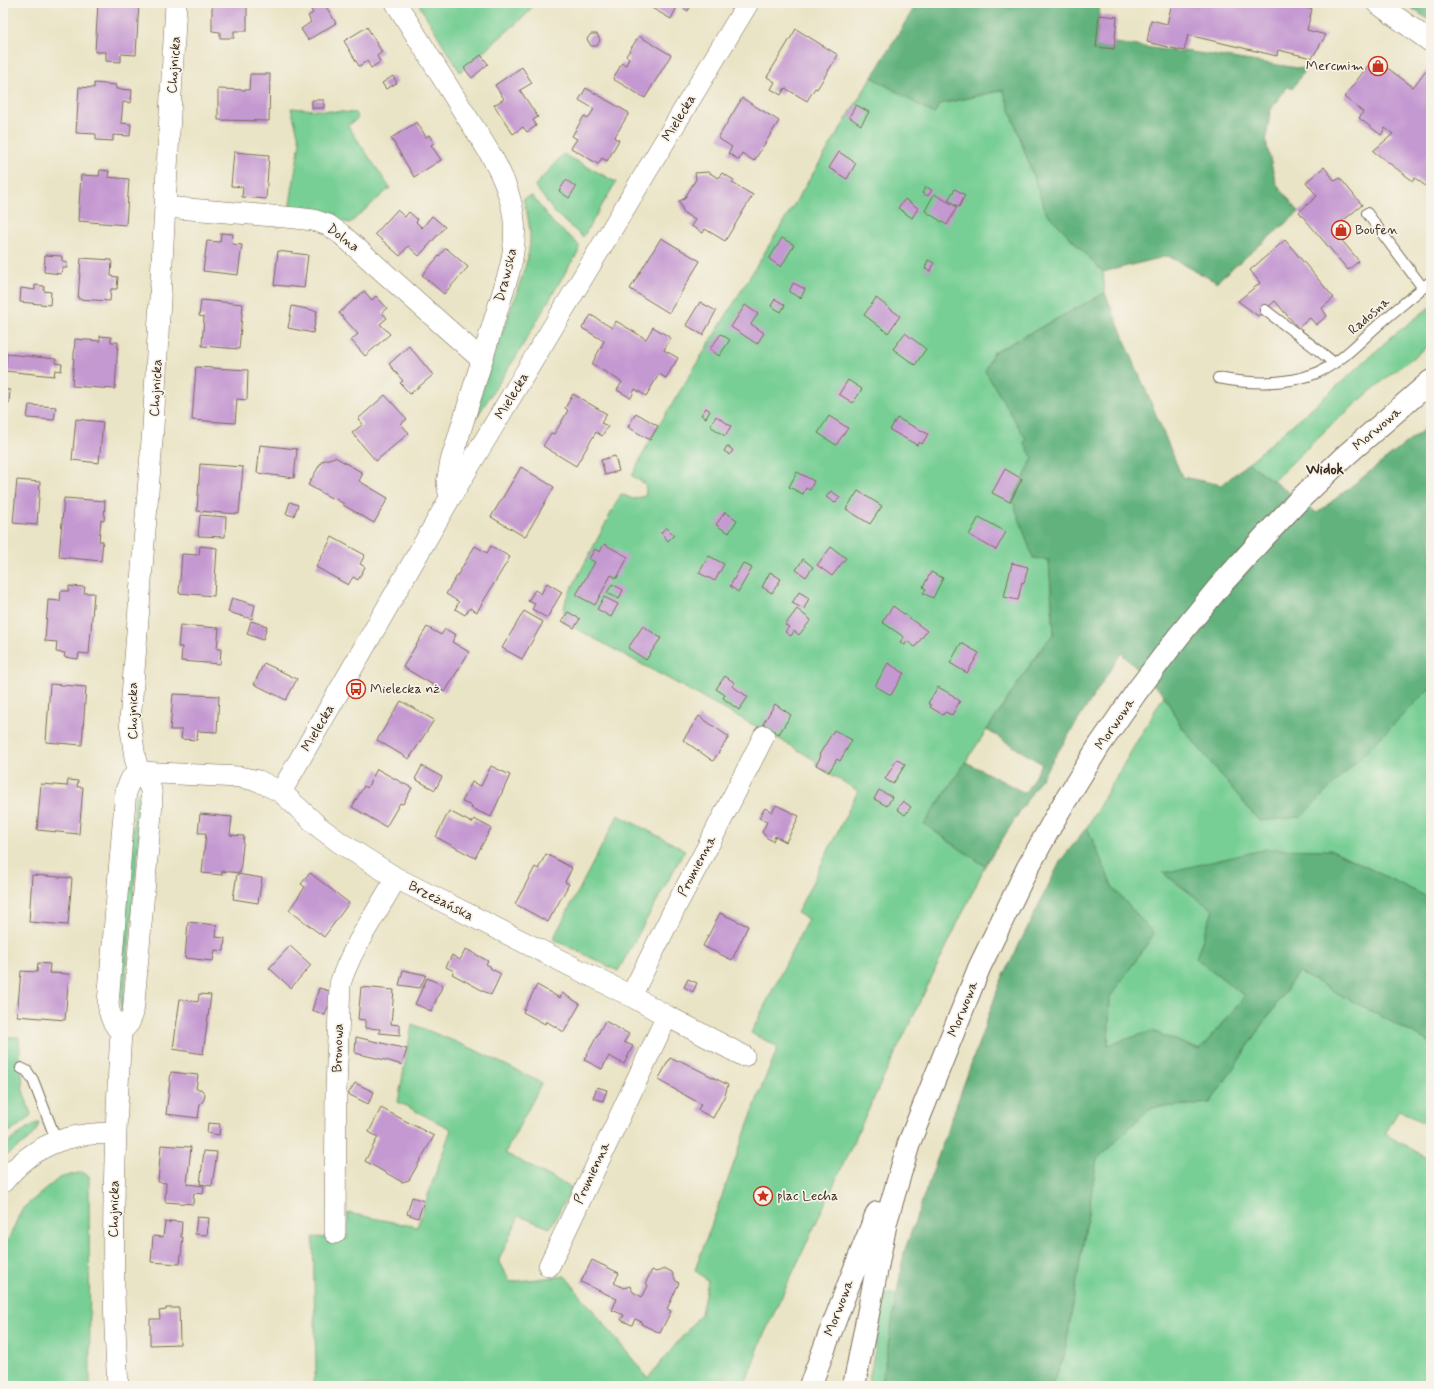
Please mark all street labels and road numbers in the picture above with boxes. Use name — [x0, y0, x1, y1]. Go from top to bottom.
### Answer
street label: Chojnicka — [163, 36, 185, 94]
street label: Mielecka — [658, 91, 700, 145]
street label: Dolna — [323, 220, 363, 256]
street label: Drawska — [491, 246, 521, 304]
street label: Radosna — [1344, 293, 1394, 339]
street label: Chojnicka — [146, 359, 166, 417]
street label: Mielecka — [491, 369, 533, 423]
street label: Morwowa — [1349, 402, 1406, 455]
street label: Chojnicka — [124, 682, 142, 740]
street label: Morwowa — [1091, 694, 1139, 753]
street label: Mielecka — [297, 701, 339, 755]
street label: Promienna — [673, 832, 721, 900]
street label: Brzeżańska — [405, 877, 477, 925]
street label: Morwowa — [944, 978, 983, 1040]
street label: Bronowa — [328, 1023, 348, 1073]
street label: Promienna — [570, 1138, 614, 1207]
street label: Chojnicka — [104, 1180, 124, 1238]
street label: Morwowa — [820, 1277, 858, 1339]

